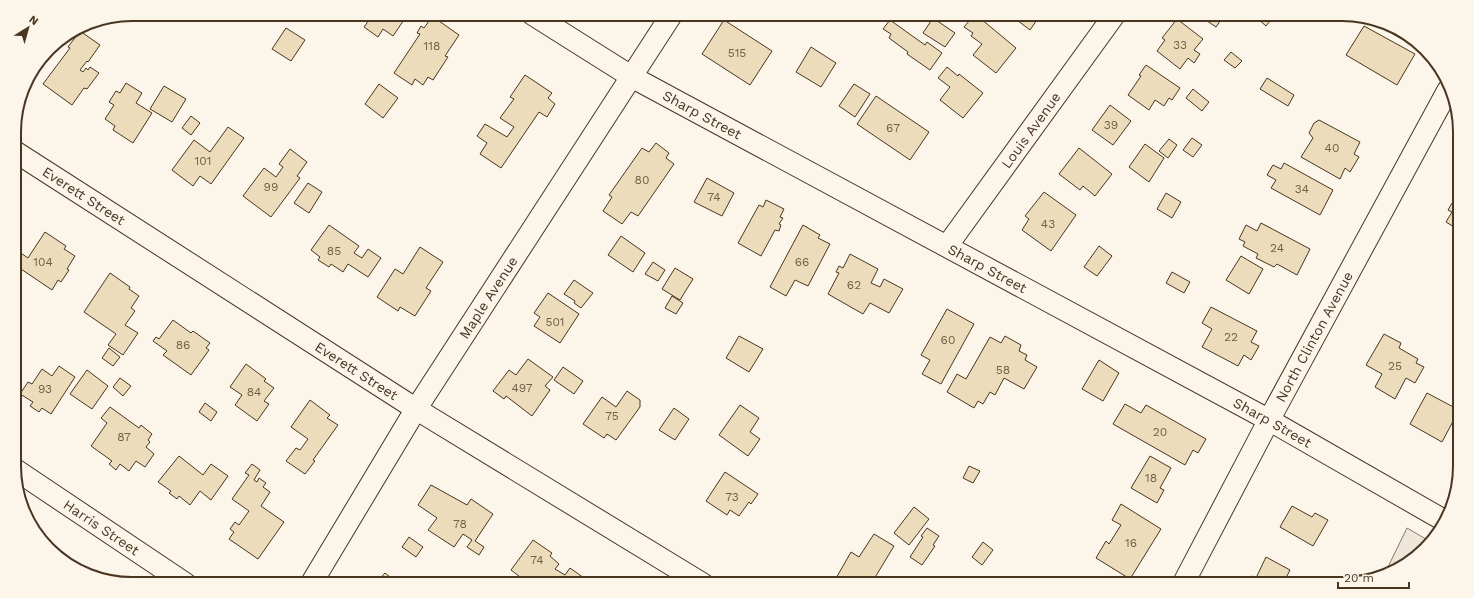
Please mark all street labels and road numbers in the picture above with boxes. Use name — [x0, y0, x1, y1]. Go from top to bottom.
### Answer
street label: Sharp Street — [660, 87, 745, 143]
street label: Louis Avenue — [998, 89, 1064, 171]
street label: Everett Street — [40, 163, 128, 228]
street label: Sharp Street — [945, 241, 1030, 296]
street label: Maple Avenue — [456, 253, 521, 342]
street label: North Clinton Avenue — [1272, 269, 1356, 405]
street label: Everett Street — [312, 338, 401, 403]
street label: Sharp Street — [1231, 394, 1315, 451]
street label: Harris Street — [61, 496, 143, 558]

